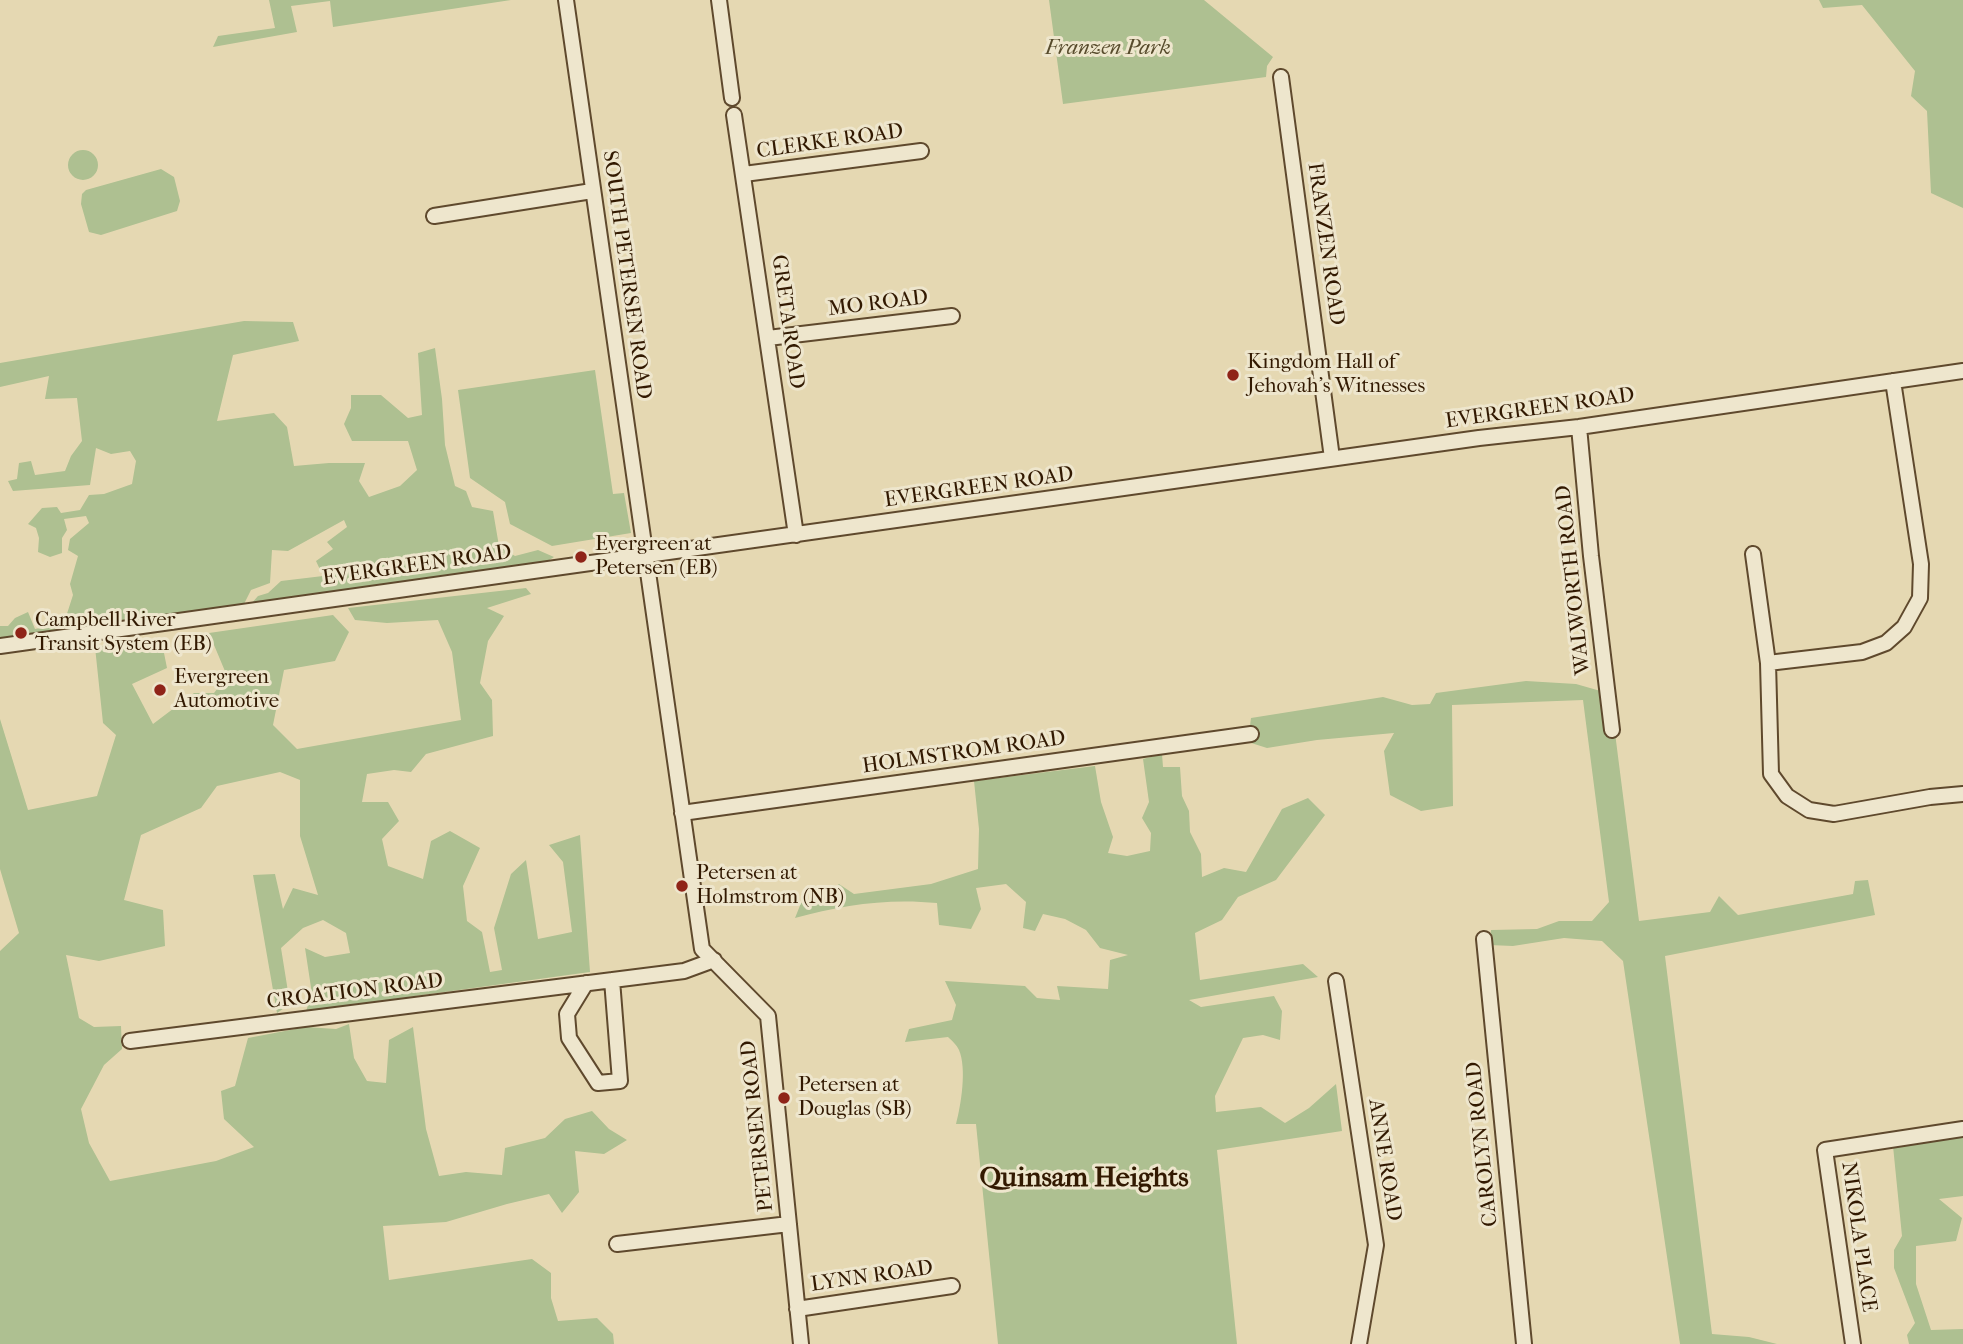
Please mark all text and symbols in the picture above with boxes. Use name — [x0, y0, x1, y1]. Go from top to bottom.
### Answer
park label: Franzen Park — [1045, 36, 1171, 62]
street label: CLERKE ROAD — [755, 119, 905, 165]
street label: SOUTH PETERSEN ROAD — [596, 149, 656, 401]
street label: FRANZEN ROAD — [1301, 161, 1349, 327]
street label: GRETA ROAD — [765, 253, 809, 391]
street label: MO ROAD — [827, 285, 929, 323]
place label: Kingdom Hall of Jehovah's Witnesses — [1247, 350, 1425, 400]
marker: Kingdom Hall of Jehovah's Witnesses — [1225, 367, 1241, 383]
street label: EVERGREEN ROAD — [1444, 383, 1636, 435]
street label: EVERGREEN ROAD — [883, 462, 1075, 514]
street label: WALWORTH ROAD — [1551, 484, 1597, 676]
place label: Evergreen at Petersen (EB) — [595, 532, 718, 582]
street label: EVERGREEN ROAD — [321, 540, 513, 592]
marker: Evergreen at Petersen (EB) — [573, 549, 589, 565]
place label: Campbell River Transit System (EB) — [35, 608, 212, 658]
marker: Campbell River Transit System (EB) — [13, 625, 29, 641]
place label: Evergreen Automotive — [174, 665, 279, 715]
marker: Evergreen Automotive — [152, 682, 168, 698]
street label: HOLMSTROM ROAD — [861, 726, 1067, 780]
place label: Petersen at Holmstrom (NB) — [696, 861, 844, 911]
marker: Petersen at Holmstrom (NB) — [674, 878, 690, 894]
street label: CROATION ROAD — [265, 969, 445, 1015]
street label: PETERSEN ROAD — [736, 1039, 780, 1213]
street label: CAROLYN ROAD — [1462, 1060, 1504, 1228]
place label: Petersen at Douglas (SB) — [798, 1073, 912, 1123]
marker: Petersen at Douglas (SB) — [776, 1090, 792, 1106]
street label: ANNE ROAD — [1362, 1097, 1406, 1223]
street label: NIKOLA PLACE — [1835, 1160, 1881, 1314]
district label: Quinsam Heights — [979, 1162, 1189, 1196]
street label: LYNN ROAD — [809, 1256, 935, 1298]

